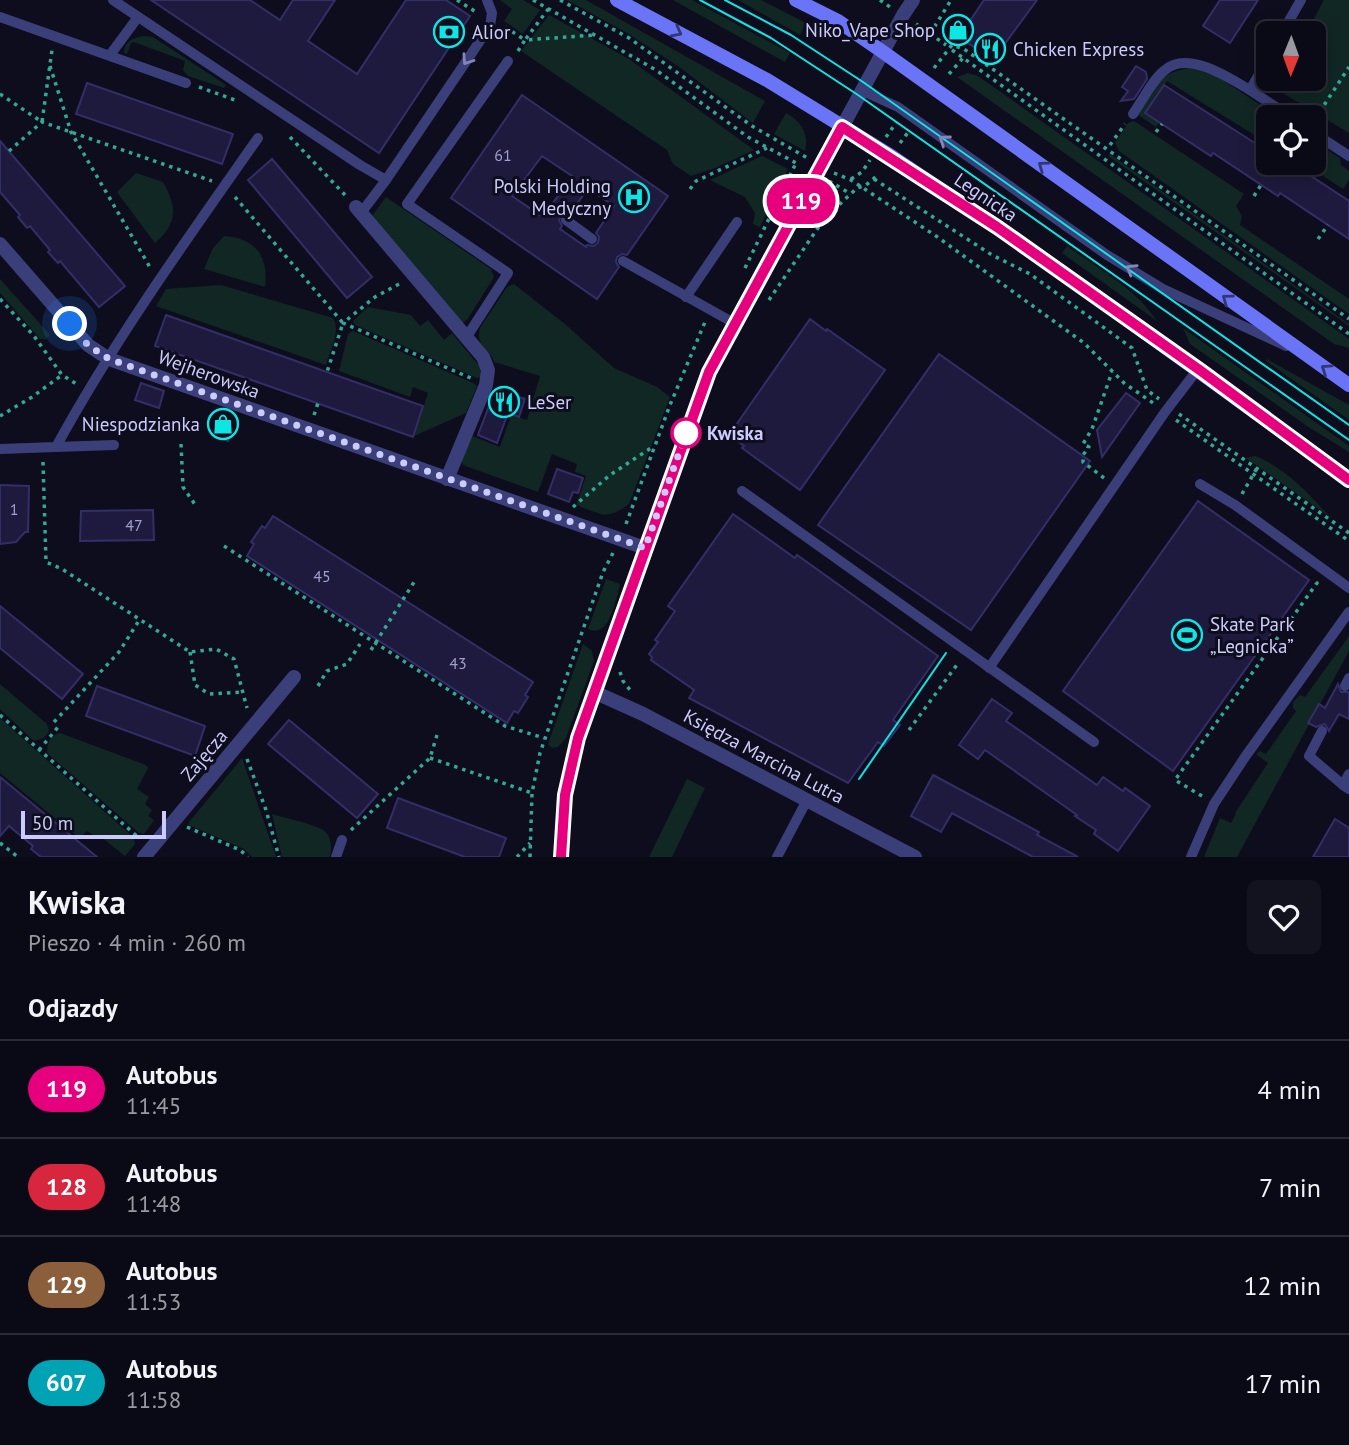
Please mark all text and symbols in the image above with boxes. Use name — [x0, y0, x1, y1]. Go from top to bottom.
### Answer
shop icon: Niko_Vape Shop — [941, 13, 975, 47]
bank icon: Alior — [432, 15, 466, 49]
place label: Niko_Vape Shop — [805, 18, 935, 42]
place label: Alior — [472, 20, 511, 44]
north arrow — [1256, 21, 1326, 91]
map controls — [1256, 21, 1326, 175]
one-way arrow — [670, 24, 683, 37]
restaurant icon: Chicken Express — [973, 32, 1007, 66]
place label: Chicken Express — [1013, 37, 1144, 61]
one-way arrow — [463, 52, 475, 65]
button: locate — [1256, 105, 1326, 175]
one-way arrow — [939, 136, 952, 148]
house number: 61 — [494, 145, 512, 165]
one-way arrow — [1038, 162, 1051, 174]
street label: Legnicka — [950, 167, 1022, 227]
place label: Polski Holding Medyczny — [494, 174, 611, 220]
line badge: 119 — [761, 178, 841, 224]
hospital icon: Polski Holding Medyczny — [617, 180, 651, 214]
text: 119 — [781, 185, 821, 216]
one-way arrow — [1126, 265, 1139, 278]
one-way arrow — [1222, 295, 1235, 307]
your location — [52, 306, 87, 341]
street label: Wejherowska — [155, 344, 263, 404]
one-way arrow — [1321, 365, 1334, 377]
restaurant icon: LeSer — [487, 385, 521, 419]
place label: LeSer — [527, 390, 572, 414]
shop icon: Niespodzianka — [206, 407, 240, 441]
place label: Niespodzianka — [82, 412, 200, 436]
marker: Kwiska — [671, 418, 701, 448]
place label: Kwiska — [707, 421, 763, 445]
house number: 1 — [10, 499, 18, 519]
house number: 47 — [125, 515, 143, 535]
house number: 45 — [313, 566, 331, 586]
place label: Skate Park „Legnicka” — [1210, 612, 1295, 658]
sports icon: Skate Park „Legnicka” — [1170, 618, 1204, 652]
house number: 43 — [449, 653, 467, 673]
street label: Księdza Marcina Lutra — [680, 704, 848, 808]
street label: Zajęcza — [176, 724, 232, 786]
scale bar — [21, 808, 166, 840]
text: 50 m — [32, 811, 73, 835]
text: Kwiska — [28, 880, 126, 923]
button: heart — [1247, 880, 1321, 954]
text: Pieszo · 4 min · 260 m — [28, 928, 246, 957]
text: Odjazdy — [28, 991, 118, 1024]
text: Autobus — [126, 1058, 218, 1091]
text: 119 — [46, 1073, 87, 1104]
text: 4 min — [1258, 1073, 1321, 1106]
text: 11:45 — [126, 1091, 181, 1120]
text: Autobus — [126, 1156, 218, 1189]
text: 128 — [46, 1171, 87, 1202]
text: 7 min — [1259, 1171, 1321, 1204]
text: 11:48 — [126, 1189, 181, 1218]
text: Autobus — [126, 1254, 218, 1287]
text: 129 — [46, 1269, 87, 1300]
text: 12 min — [1243, 1269, 1321, 1302]
text: 11:53 — [126, 1287, 181, 1316]
text: Autobus — [126, 1352, 218, 1385]
text: 607 — [46, 1367, 87, 1398]
text: 17 min — [1245, 1367, 1321, 1400]
text: 11:58 — [126, 1385, 181, 1414]

